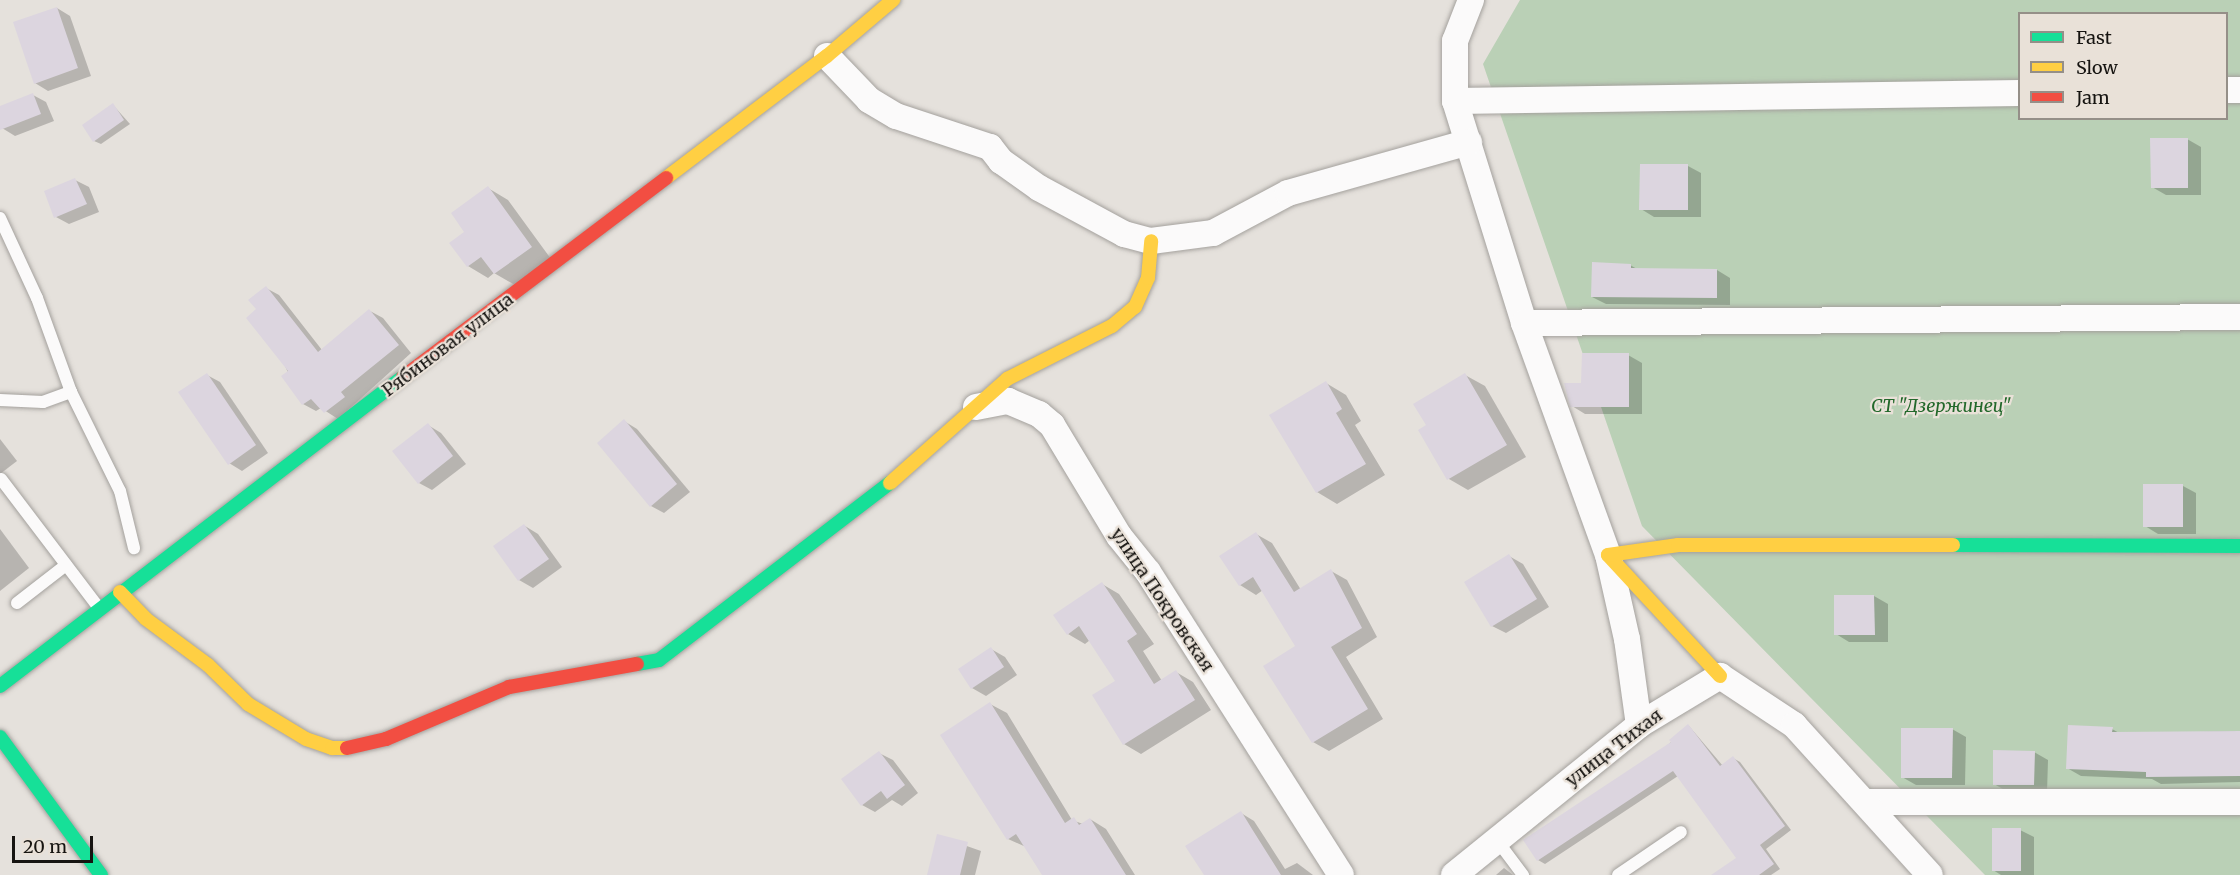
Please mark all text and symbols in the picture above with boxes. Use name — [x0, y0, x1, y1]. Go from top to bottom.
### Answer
legend — [2018, 12, 2228, 120]
text: Fast — [2076, 26, 2112, 49]
text: Slow — [2076, 56, 2118, 79]
text: Jam — [2076, 86, 2110, 109]
street label: Рябиновая улица — [378, 289, 518, 401]
park label: СТ "Дзержинец" — [1871, 395, 2011, 417]
street label: улица Покровская — [1106, 524, 1218, 676]
street label: улица Тихая — [1561, 705, 1667, 791]
scale bar — [15, 824, 96, 862]
text: 20 m — [23, 835, 67, 858]

